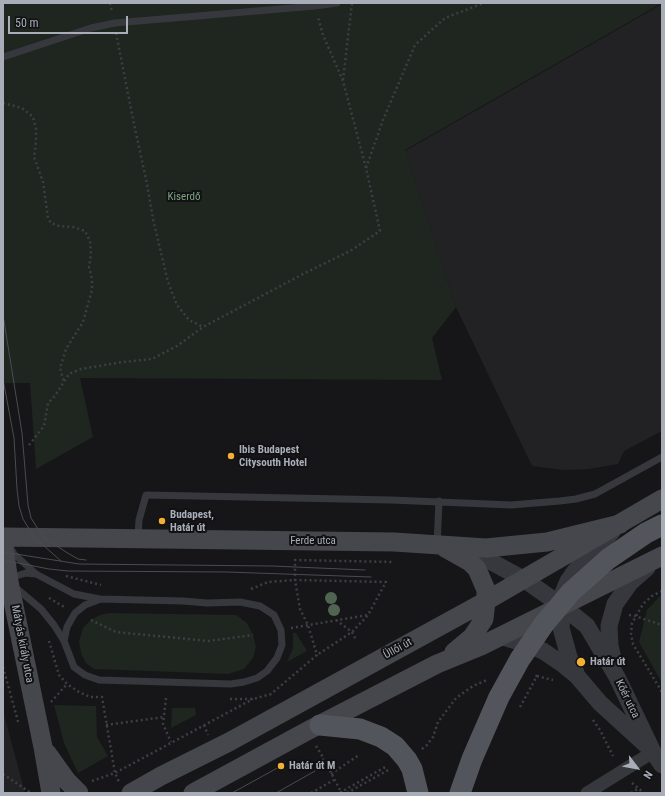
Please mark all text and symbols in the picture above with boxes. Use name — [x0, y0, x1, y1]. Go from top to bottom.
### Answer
scale bar — [10, 8, 130, 34]
text: 50 m — [15, 16, 39, 30]
park label: Kiserdő — [168, 190, 200, 204]
place label: Ibis Budapest Citysouth Hotel — [239, 443, 307, 469]
marker: Ibis Budapest Citysouth Hotel — [226, 451, 236, 461]
place label: Budapest, Határ út — [170, 508, 214, 534]
marker: Budapest, Határ út — [157, 516, 167, 526]
street label: Ferde utca — [290, 534, 336, 548]
street label: Mátyás király utca — [8, 604, 36, 684]
street label: Üllői út — [382, 636, 414, 662]
place label: Határ út — [590, 655, 625, 669]
marker: Határ út — [575, 656, 587, 668]
street label: Kőér utca — [612, 678, 642, 720]
north arrow — [617, 748, 657, 788]
place label: Határ út M — [289, 759, 335, 773]
marker: Határ út M — [276, 761, 286, 771]
text: N — [640, 768, 655, 781]

